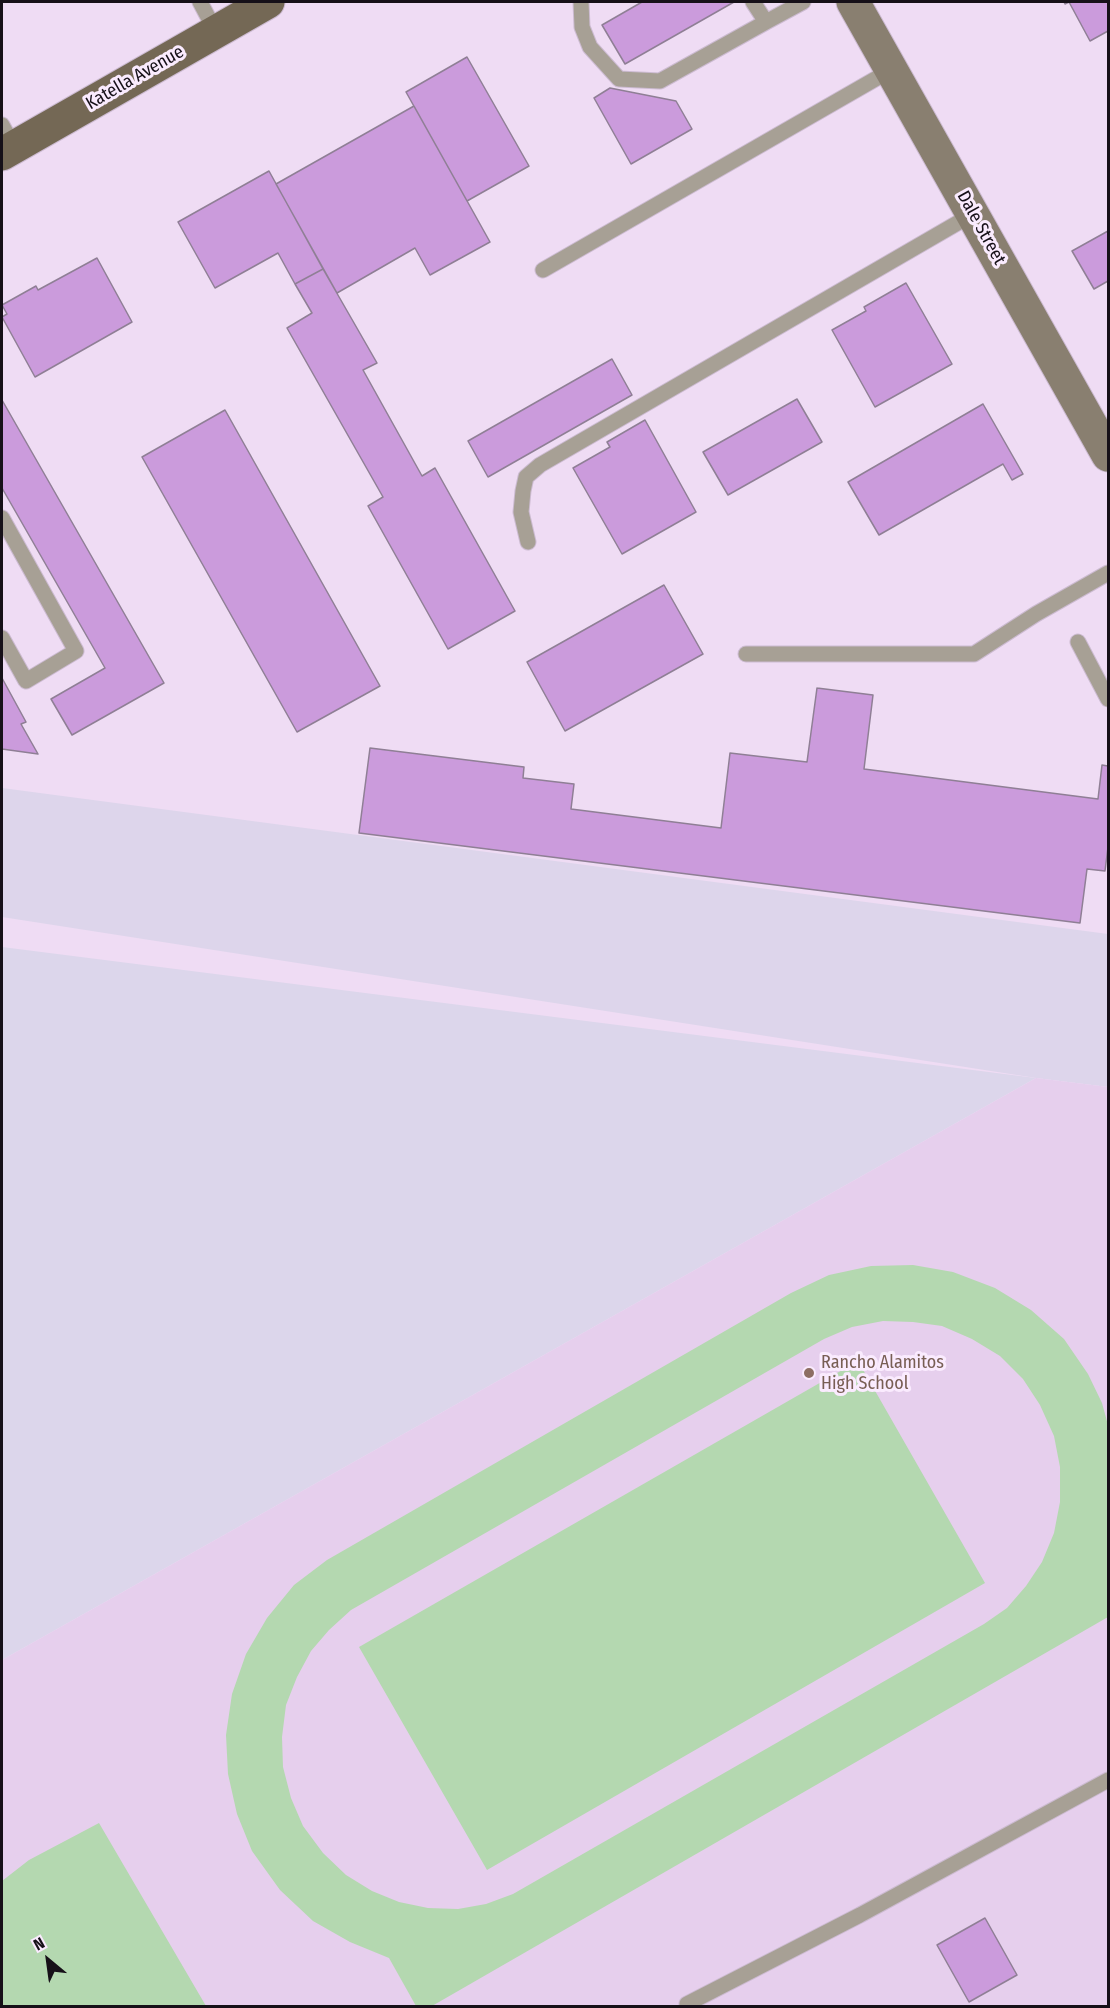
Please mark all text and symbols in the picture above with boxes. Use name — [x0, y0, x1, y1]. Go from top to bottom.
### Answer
street label: Katella Avenue — [82, 41, 188, 115]
street label: Dale Street — [952, 187, 1010, 269]
place label: Rancho Alamitos High School — [821, 1352, 944, 1394]
marker: Rancho Alamitos High School — [802, 1366, 816, 1380]
north arrow — [18, 1930, 78, 1990]
text: N — [30, 1933, 48, 1954]

